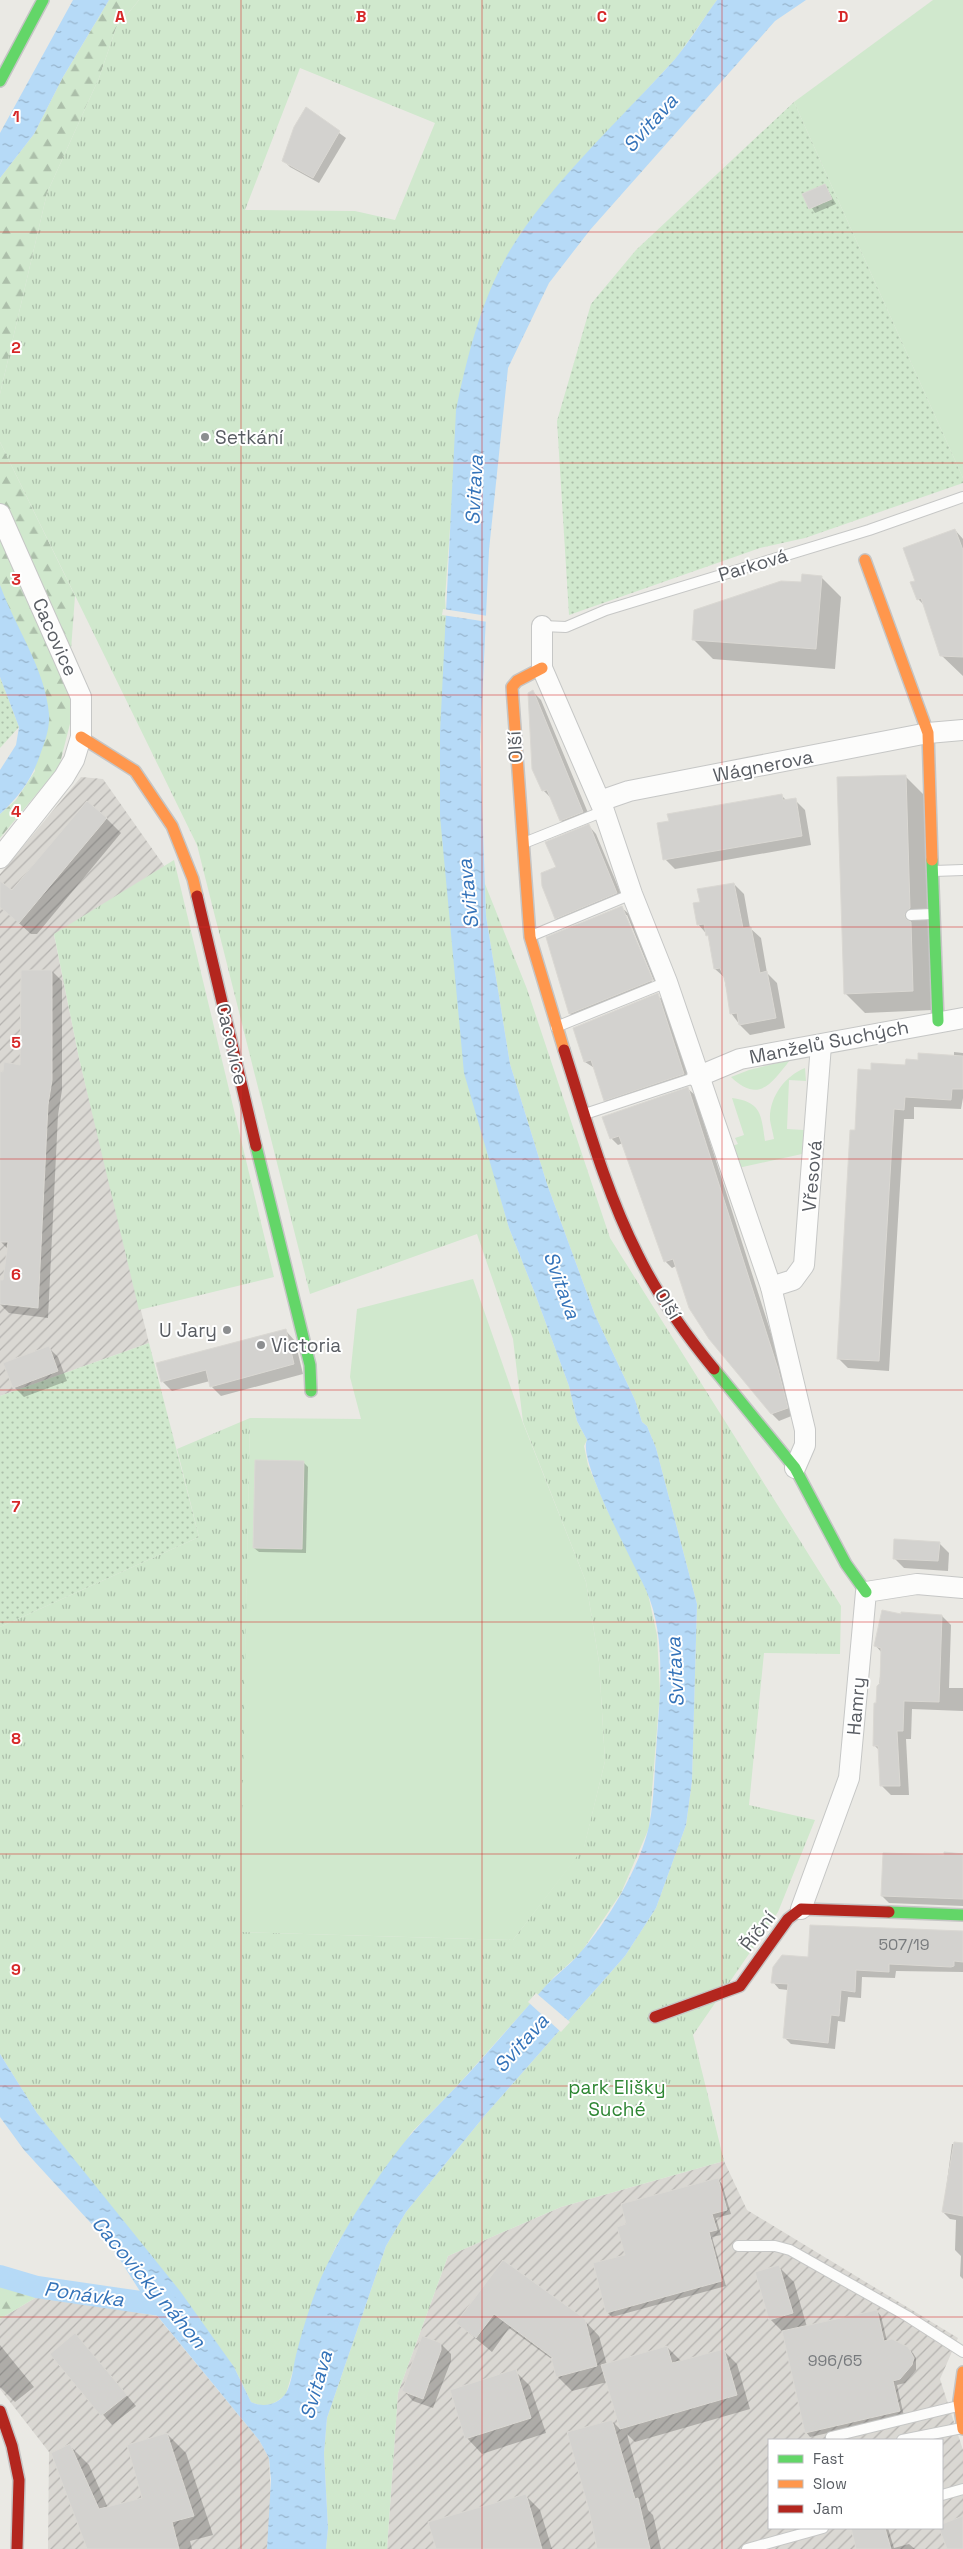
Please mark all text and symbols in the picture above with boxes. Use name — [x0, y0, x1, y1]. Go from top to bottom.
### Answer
text: A — [115, 6, 125, 27]
text: B — [356, 6, 366, 27]
text: C — [597, 6, 607, 27]
text: D — [838, 6, 848, 27]
water label: Svitava — [617, 88, 683, 158]
text: 1 — [12, 106, 20, 127]
text: 2 — [11, 337, 21, 358]
place label: Setkání — [215, 425, 284, 450]
marker: Setkání — [199, 431, 211, 443]
water label: Svitava — [459, 454, 489, 526]
street label: Parková — [715, 543, 791, 587]
text: 3 — [11, 569, 21, 590]
street label: Cacovice — [27, 594, 83, 680]
street label: Olší — [501, 730, 529, 764]
street label: Wágnerova — [711, 744, 815, 788]
text: 4 — [11, 801, 21, 822]
water label: Svitava — [451, 857, 485, 930]
street label: Cacovice — [210, 1001, 254, 1087]
street label: Manželů Suchých — [747, 1014, 911, 1070]
text: 5 — [11, 1032, 21, 1053]
street label: Vřesová — [796, 1139, 828, 1213]
water label: Svitava — [538, 1248, 586, 1323]
text: 6 — [11, 1264, 21, 1285]
street label: Olší — [649, 1284, 687, 1324]
place label: U Jary — [159, 1318, 217, 1343]
marker: U Jary — [221, 1324, 233, 1336]
place label: Victoria — [271, 1333, 341, 1358]
marker: Victoria — [255, 1339, 267, 1351]
text: 7 — [12, 1496, 21, 1517]
water label: Svitava — [660, 1636, 690, 1708]
street label: Hamry — [841, 1676, 871, 1736]
text: 8 — [11, 1728, 21, 1749]
street label: Říční — [735, 1906, 782, 1956]
house number: 507/19 — [879, 1934, 929, 1955]
text: 9 — [11, 1959, 21, 1980]
water label: Svitava — [488, 2008, 554, 2078]
park label: park Elišky Suché — [568, 2075, 666, 2122]
water label: Cacovický náhon — [86, 2211, 212, 2354]
water label: Ponávka — [43, 2276, 126, 2313]
water label: Svitava — [294, 2347, 338, 2422]
house number: 996/65 — [808, 2350, 862, 2371]
legend — [768, 2439, 943, 2529]
text: Fast — [813, 2449, 844, 2468]
text: Slow — [813, 2474, 847, 2493]
text: Jam — [813, 2499, 843, 2518]

